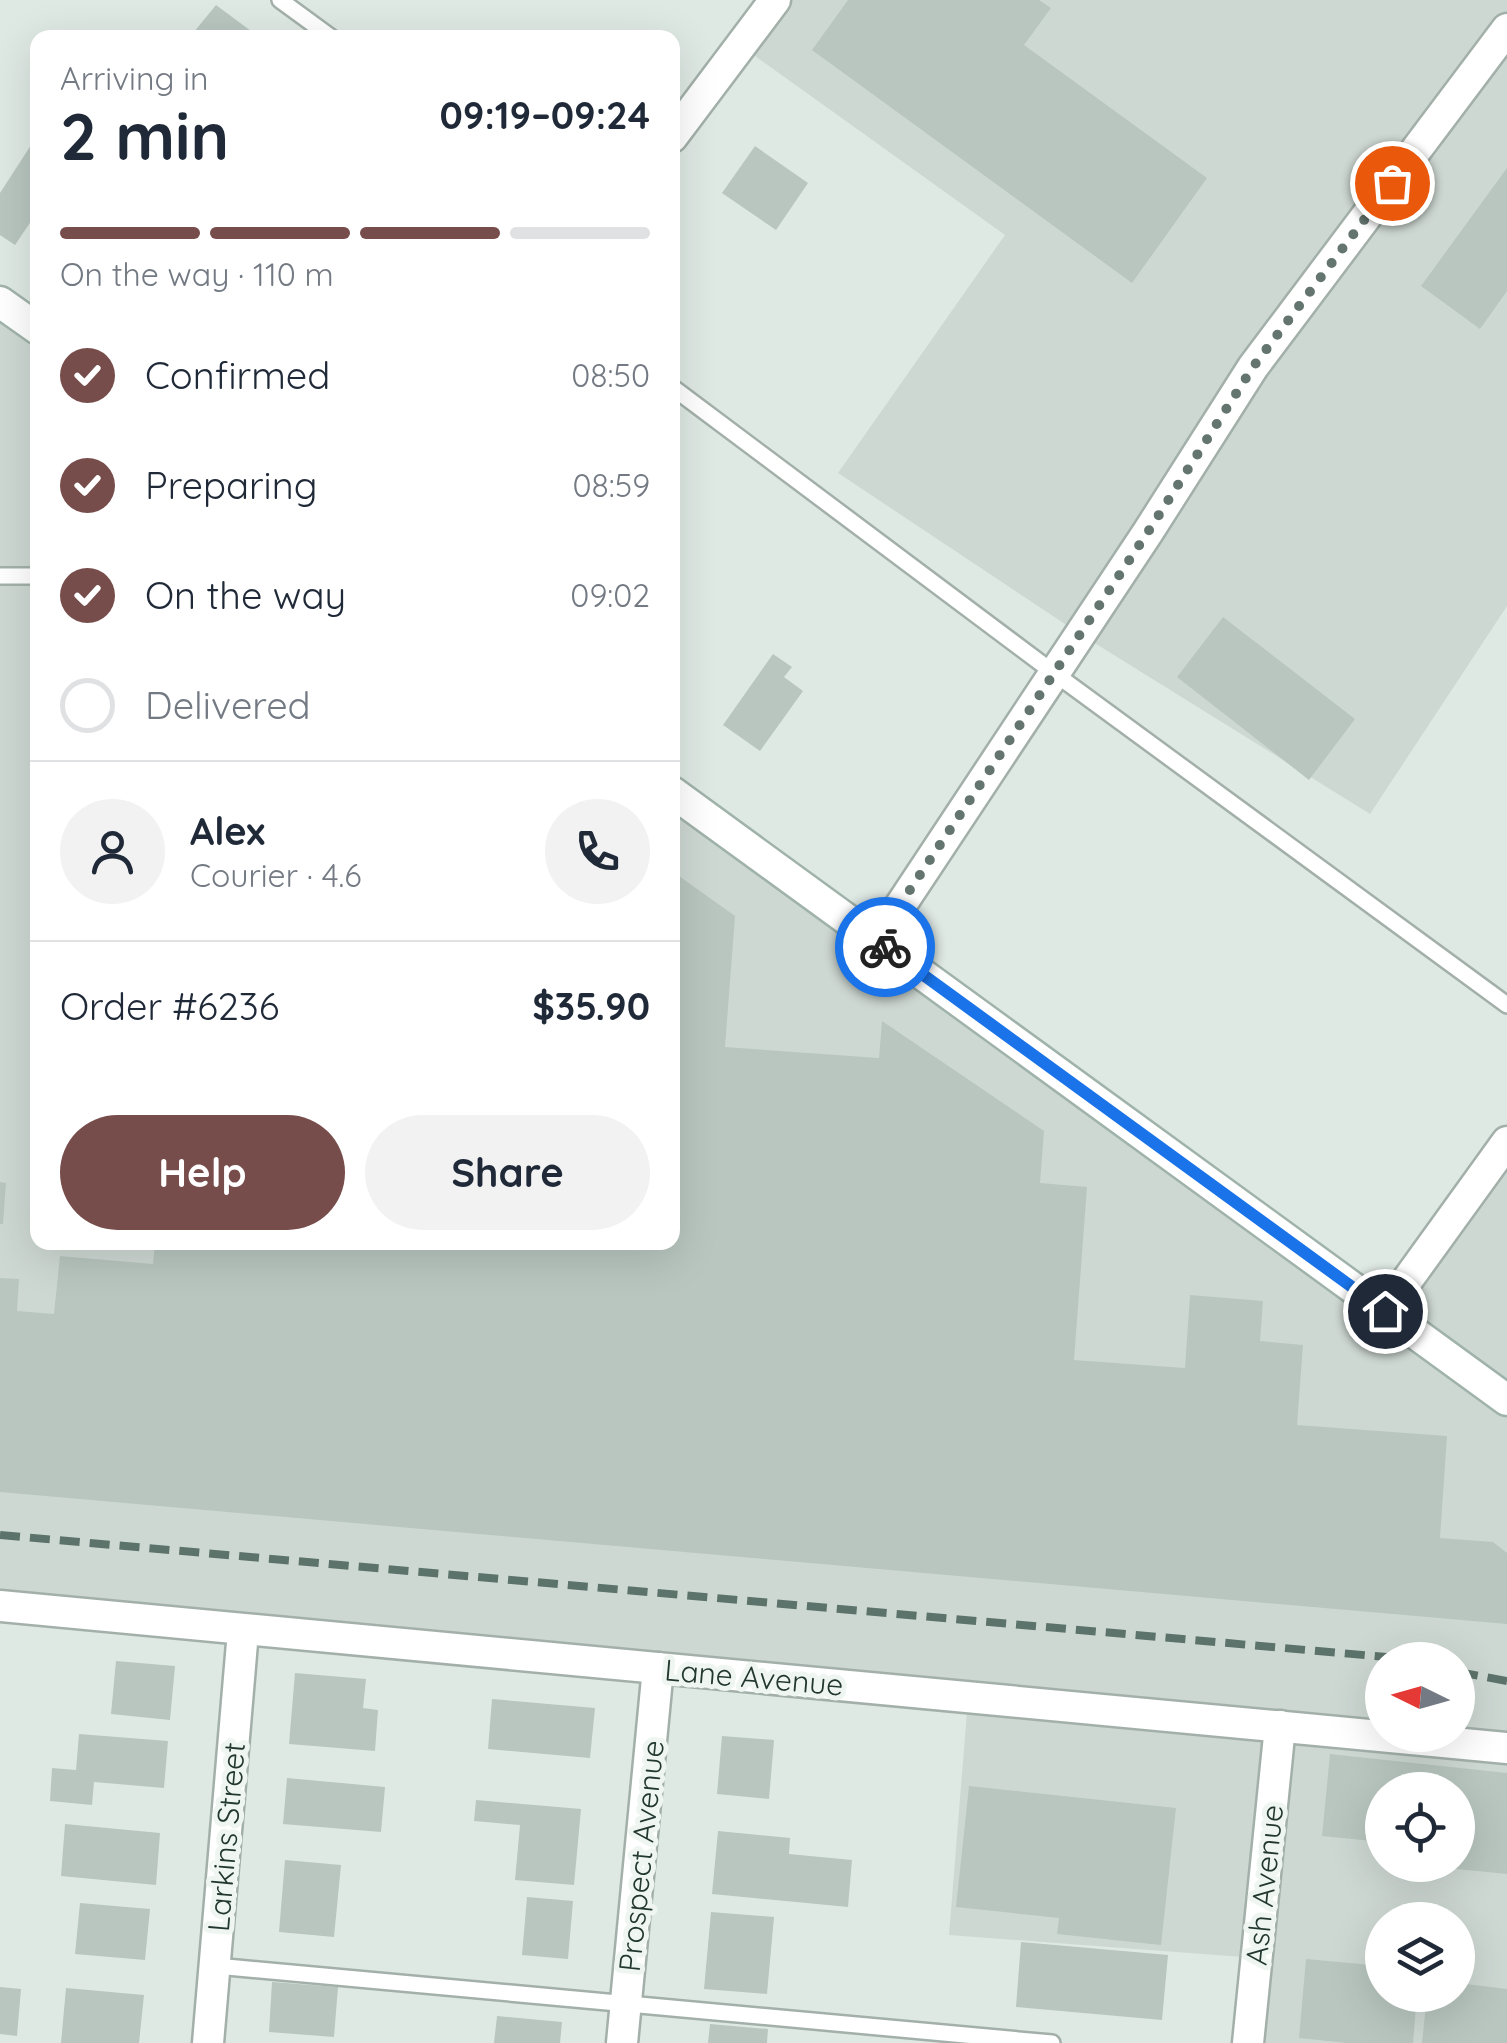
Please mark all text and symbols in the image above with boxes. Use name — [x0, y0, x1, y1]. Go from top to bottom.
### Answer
text: Arriving in — [60, 58, 209, 98]
text: 09:19–09:24 — [439, 91, 650, 139]
text: 2 min — [60, 95, 229, 176]
pin — [1350, 141, 1435, 226]
icon: bag — [1365, 156, 1420, 211]
text: On the way · 110 m — [60, 254, 334, 294]
icon: check — [60, 348, 115, 403]
text: Confirmed — [145, 351, 330, 399]
text: 08:50 — [571, 355, 650, 395]
icon: check — [60, 458, 115, 513]
text: Preparing — [145, 461, 317, 509]
text: 08:59 — [572, 465, 650, 505]
icon: check — [60, 568, 115, 623]
text: On the way — [145, 571, 346, 619]
text: 09:02 — [570, 575, 650, 615]
text: Delivered — [145, 681, 311, 729]
button: person — [60, 799, 165, 904]
button: phone — [545, 799, 650, 904]
text: Alex — [190, 807, 265, 855]
text: Courier · 4.6 — [190, 855, 362, 895]
courier — [835, 897, 935, 997]
icon: bike — [858, 920, 913, 975]
text: Order #6236 — [60, 982, 279, 1030]
text: $35.90 — [532, 982, 650, 1030]
button: Help — [60, 1115, 345, 1230]
button: Share — [365, 1115, 650, 1230]
pin — [1343, 1269, 1428, 1354]
icon: home — [1358, 1284, 1413, 1339]
north arrow — [1365, 1642, 1475, 1752]
map controls — [1365, 1642, 1475, 2012]
street label: Lane Avenue — [663, 1650, 845, 1704]
street label: Prospect Avenue — [610, 1738, 672, 1974]
street label: Larkins Street — [199, 1741, 253, 1933]
button: locate — [1365, 1772, 1475, 1882]
street label: Ash Avenue — [1237, 1803, 1291, 1967]
button: layers — [1365, 1902, 1475, 2012]

